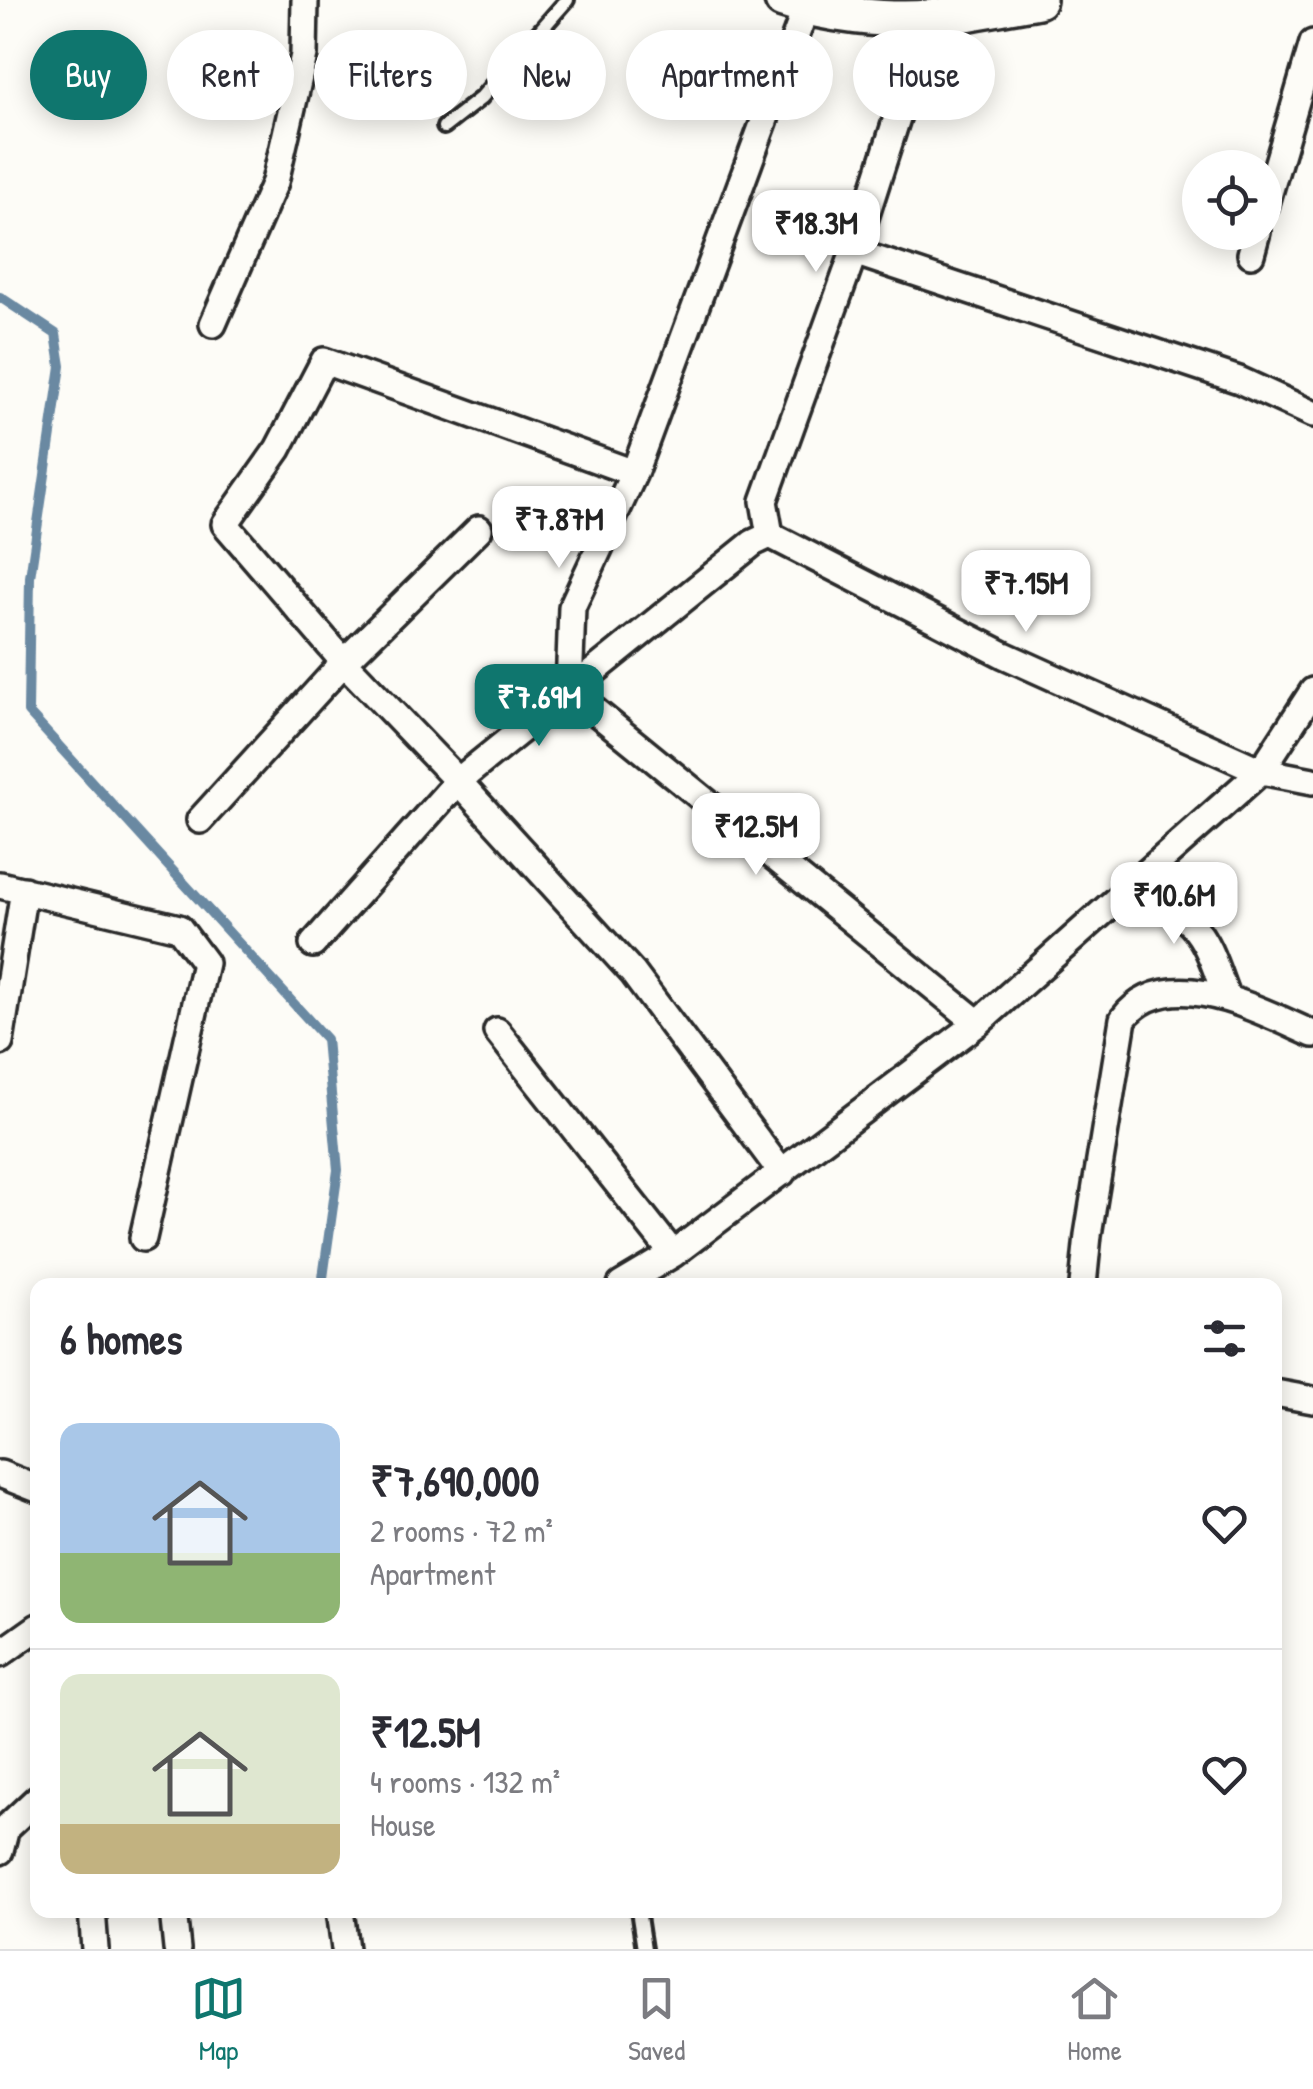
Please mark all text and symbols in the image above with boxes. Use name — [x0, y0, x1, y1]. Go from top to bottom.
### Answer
chip: Buy — [30, 30, 147, 120]
chip: Rent — [167, 30, 294, 120]
chip: Filters — [314, 30, 467, 120]
chip: New — [487, 30, 606, 120]
chip: Apartment — [626, 30, 833, 120]
chip: House — [853, 30, 995, 120]
map controls — [1182, 150, 1282, 250]
button: locate — [1182, 150, 1282, 250]
pin: ₹18.3M — [735, 190, 897, 275]
text: ₹18.3M — [774, 201, 858, 244]
pin: ₹7.87M — [478, 486, 640, 571]
text: ₹7.87M — [514, 497, 604, 540]
pin: ₹7.15M — [945, 550, 1107, 635]
text: ₹7.15M — [983, 561, 1069, 604]
pin: ₹7.69M — [458, 664, 620, 749]
text: ₹7.69M — [497, 675, 581, 718]
pin: ₹12.5M — [675, 793, 837, 878]
text: ₹12.5M — [714, 804, 798, 847]
pin: ₹10.6M — [1093, 862, 1255, 947]
text: ₹10.6M — [1133, 873, 1215, 916]
text: 6 homes — [60, 1310, 182, 1367]
icon: filters — [1197, 1311, 1252, 1366]
text: ₹7,690,000 — [370, 1452, 539, 1509]
icon: home — [140, 1463, 260, 1583]
icon: heart — [1197, 1496, 1252, 1551]
text: 2 rooms · 72 m² — [370, 1509, 553, 1552]
text: Apartment — [370, 1552, 495, 1595]
text: ₹12.5M — [370, 1703, 481, 1760]
icon: home — [140, 1714, 260, 1834]
icon: heart — [1197, 1747, 1252, 1802]
text: 4 rooms · 132 m² — [370, 1760, 560, 1803]
text: House — [370, 1803, 436, 1846]
tab: Map — [191, 1971, 246, 2069]
tab: Saved — [628, 1971, 685, 2069]
tab: Home — [1067, 1971, 1122, 2069]

